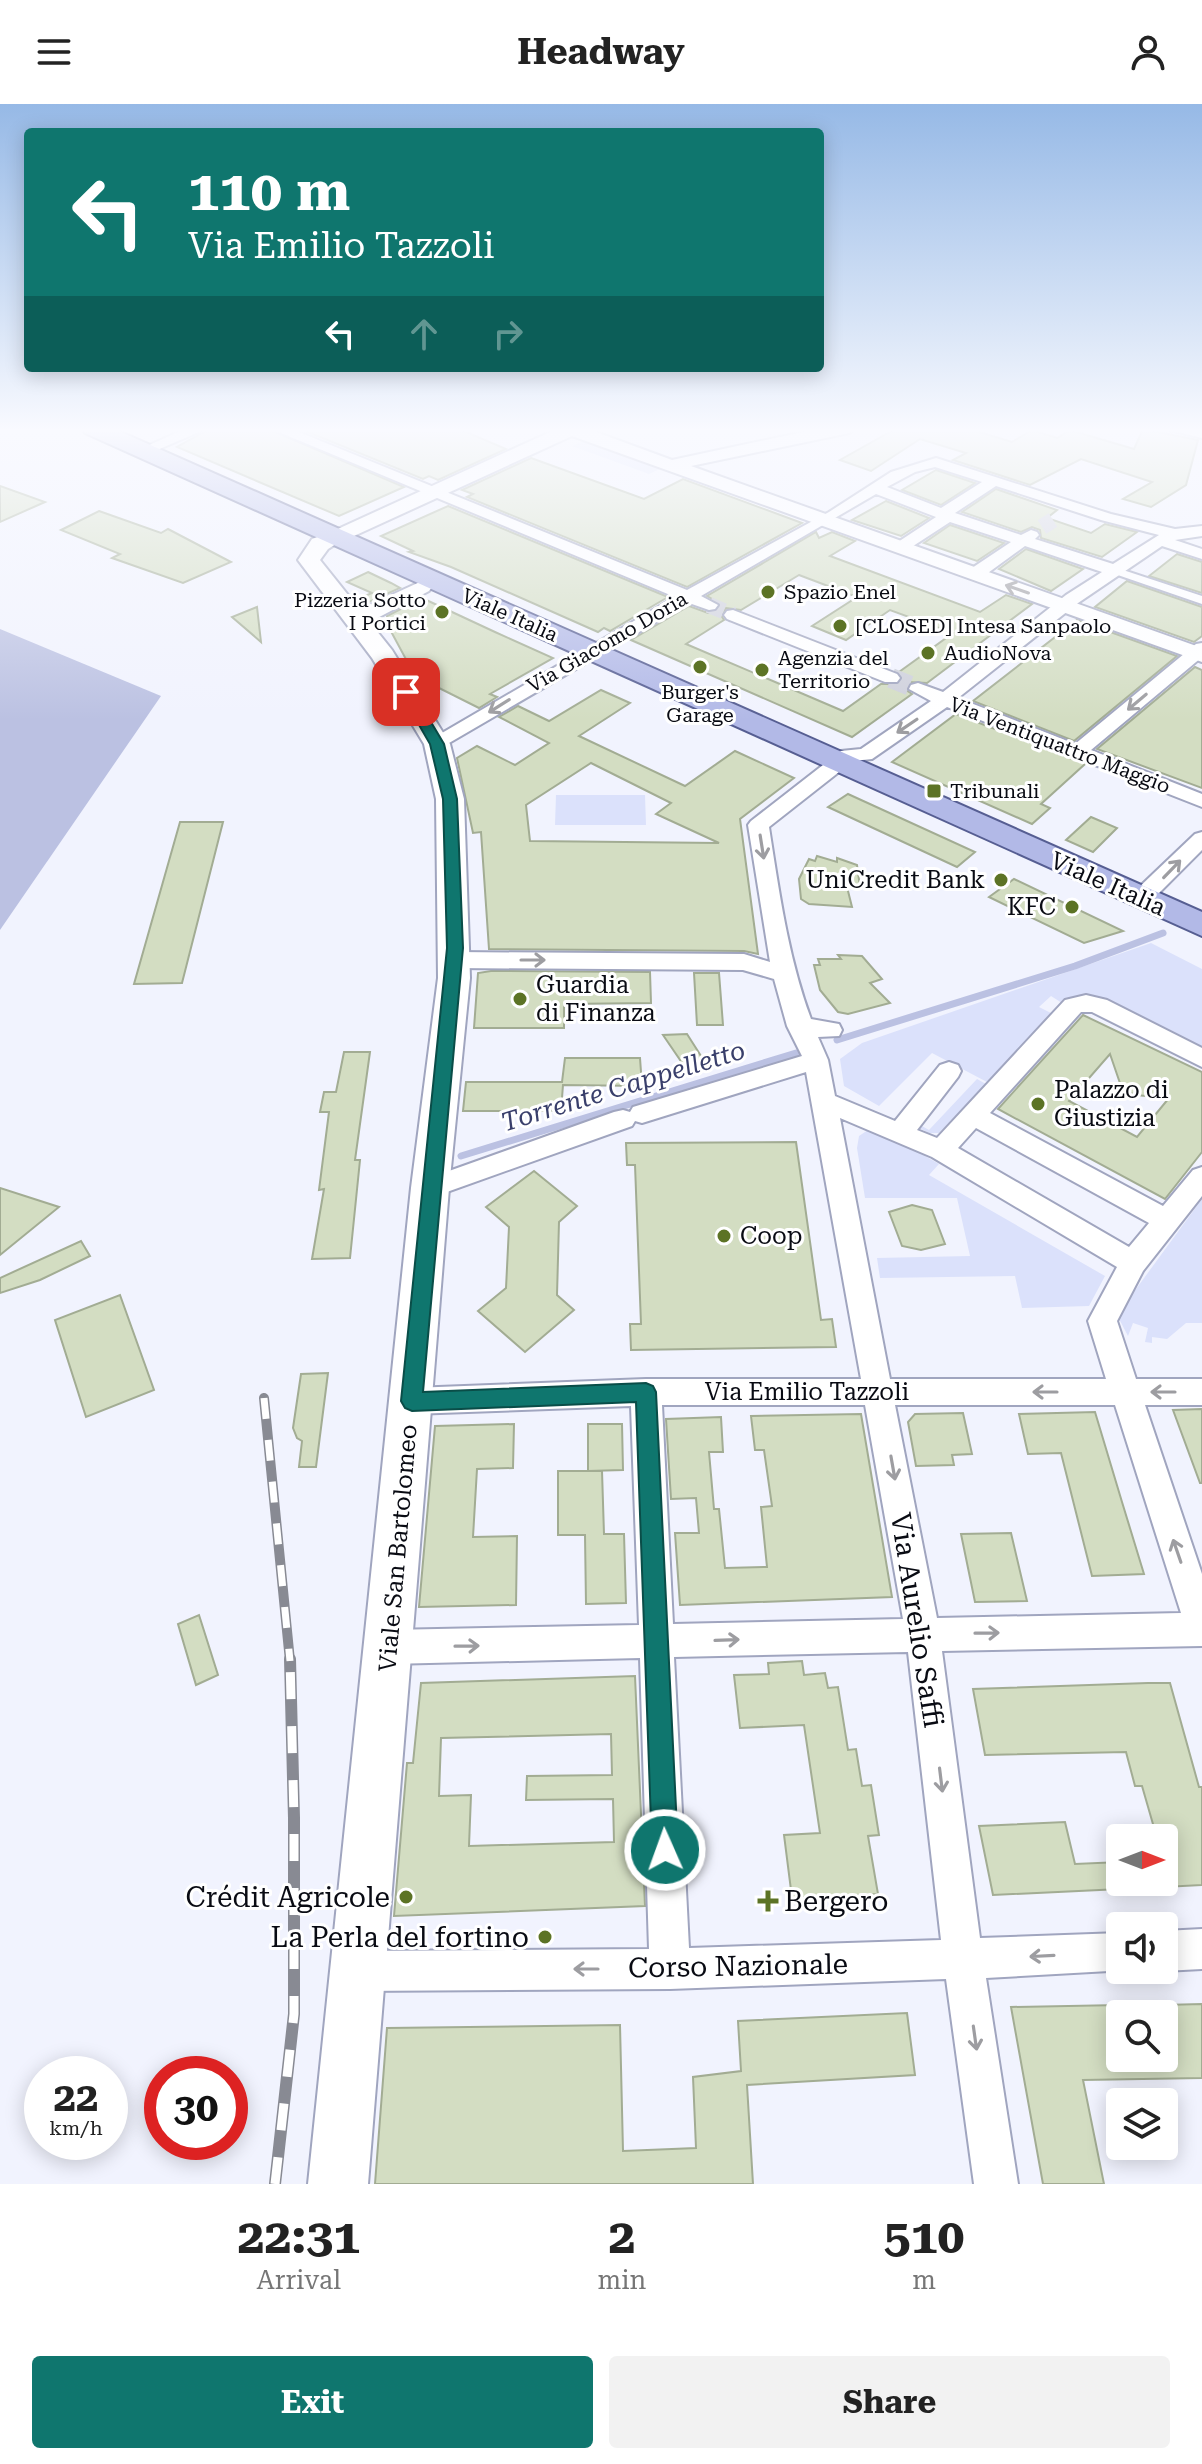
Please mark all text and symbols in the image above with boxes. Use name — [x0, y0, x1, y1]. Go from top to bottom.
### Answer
icon: menu — [32, 30, 76, 74]
icon: person — [1126, 30, 1170, 74]
text: Headway — [517, 31, 685, 73]
text: 110 m — [188, 158, 350, 224]
icon: left — [56, 160, 160, 264]
text: Via Emilio Tazzoli — [188, 225, 494, 267]
icon: left — [318, 312, 362, 356]
icon: ahead — [402, 312, 446, 356]
icon: right — [486, 312, 530, 356]
place label: Spazio Enel — [784, 580, 896, 604]
one-way arrow — [1005, 581, 1030, 595]
street label: Viale Italia — [458, 583, 562, 647]
marker: Spazio Enel — [759, 583, 777, 601]
street label: Via Giacomo Doria — [523, 586, 692, 698]
place label: Pizzeria Sotto I Portici — [294, 588, 426, 635]
marker: Pizzeria Sotto I Portici — [433, 603, 451, 621]
place label: [CLOSED] Intesa Sanpaolo — [856, 614, 1111, 638]
marker: [CLOSED] Intesa Sanpaolo — [831, 617, 849, 635]
place label: AudioNova — [944, 641, 1052, 665]
marker: AudioNova — [919, 644, 937, 662]
place label: Agenzia del Territorio — [778, 646, 888, 693]
pin — [372, 658, 440, 726]
marker: Burger's Garage — [691, 658, 709, 676]
marker: Agenzia del Territorio — [753, 661, 771, 679]
icon: arrive — [384, 670, 428, 714]
place label: Burger's Garage — [661, 680, 739, 727]
street label: Via Ventiquattro Maggio — [946, 692, 1174, 798]
one-way arrow — [1127, 693, 1147, 711]
one-way arrow — [488, 698, 511, 714]
one-way arrow — [897, 718, 919, 734]
place label: Tribunali — [950, 779, 1039, 803]
marker: Tribunali — [925, 782, 943, 800]
one-way arrow — [755, 834, 770, 859]
street label: Viale Italia — [1046, 846, 1170, 922]
one-way arrow — [1162, 860, 1181, 879]
place label: UniCredit Bank — [806, 866, 985, 894]
marker: UniCredit Bank — [992, 871, 1010, 889]
place label: KFC — [1007, 893, 1056, 921]
marker: KFC — [1063, 898, 1081, 916]
one-way arrow — [519, 952, 546, 968]
place label: Guardia di Finanza — [536, 971, 655, 1027]
marker: Guardia di Finanza — [511, 990, 529, 1008]
water label: Torrente Cappelletto — [497, 1035, 749, 1137]
place label: Palazzo di Giustizia — [1054, 1076, 1169, 1132]
marker: Palazzo di Giustizia — [1029, 1095, 1047, 1113]
place label: Coop — [740, 1222, 803, 1250]
marker: Coop — [715, 1227, 733, 1245]
street label: Via Emilio Tazzoli — [705, 1378, 909, 1406]
one-way arrow — [1032, 1384, 1059, 1400]
one-way arrow — [1150, 1384, 1177, 1400]
street label: Viale San Bartolomeo — [373, 1423, 423, 1673]
one-way arrow — [886, 1455, 901, 1480]
street label: Via Aurelio Saffi — [884, 1510, 950, 1730]
one-way arrow — [1168, 1538, 1183, 1563]
one-way arrow — [973, 1625, 1000, 1640]
one-way arrow — [713, 1632, 740, 1648]
one-way arrow — [453, 1638, 480, 1654]
one-way arrow — [934, 1767, 949, 1792]
position arrow — [623, 1808, 707, 1892]
north arrow — [1106, 1824, 1178, 1896]
map controls — [1106, 1824, 1178, 2160]
place label: Crédit Agricole — [186, 1881, 390, 1914]
place label: Bergero — [784, 1885, 888, 1918]
marker: Crédit Agricole — [397, 1888, 415, 1906]
marker: Bergero — [759, 1892, 777, 1910]
button: sound — [1106, 1912, 1178, 1984]
place label: La Perla del fortino — [271, 1921, 529, 1954]
marker: La Perla del fortino — [536, 1928, 554, 1946]
street label: Corso Nazionale — [628, 1948, 848, 1984]
one-way arrow — [1029, 1949, 1056, 1964]
one-way arrow — [573, 1961, 600, 1977]
button: search — [1106, 2000, 1178, 2072]
one-way arrow — [968, 2025, 983, 2050]
speed limit sign: 30 — [144, 2056, 248, 2160]
text: 22 — [54, 2074, 98, 2121]
button: layers — [1106, 2088, 1178, 2160]
text: km/h — [49, 2116, 103, 2140]
text: 22:31 — [238, 2209, 360, 2265]
text: 2 — [608, 2209, 635, 2265]
text: 510 — [884, 2209, 964, 2265]
text: Arrival — [257, 2265, 341, 2295]
text: min — [598, 2265, 646, 2295]
text: m — [912, 2265, 936, 2295]
button: Exit — [32, 2356, 593, 2448]
button: Share — [609, 2356, 1170, 2448]

